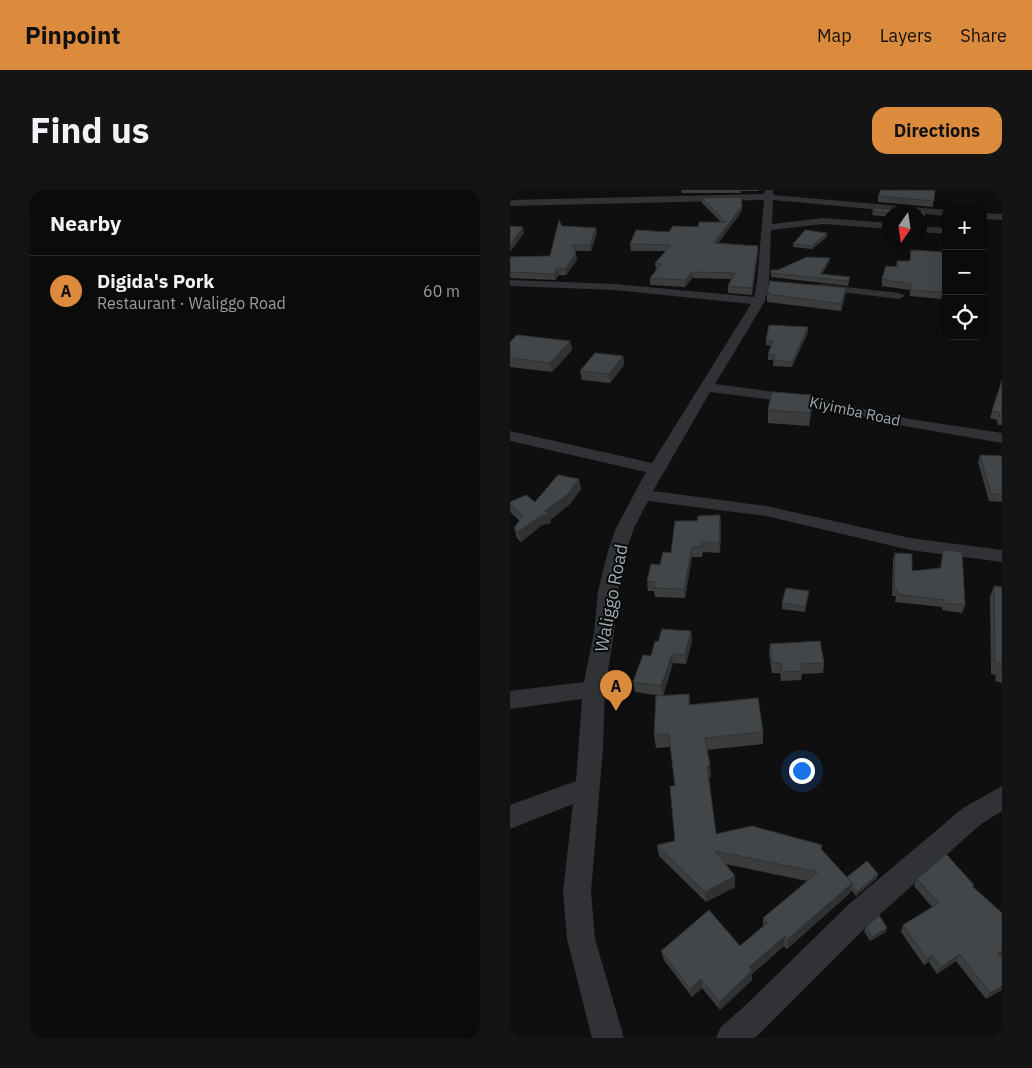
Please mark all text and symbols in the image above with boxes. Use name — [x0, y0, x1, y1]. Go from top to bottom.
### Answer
text: Pinpoint — [25, 19, 120, 51]
text: Map — [817, 24, 852, 47]
text: Layers — [880, 24, 932, 47]
text: Share — [960, 24, 1007, 47]
text: Find us — [30, 107, 149, 153]
button: Directions — [872, 107, 1002, 154]
north arrow — [882, 205, 927, 250]
map controls — [942, 205, 987, 340]
button: + — [942, 205, 987, 250]
text: Nearby — [50, 209, 121, 237]
button: − — [942, 250, 987, 295]
text: Digida's Pork — [97, 269, 214, 293]
text: A — [61, 281, 71, 301]
text: 60 m — [423, 281, 460, 301]
text: Restaurant · Waliggo Road — [97, 293, 286, 313]
button: locate — [942, 295, 987, 340]
street label: Kiyimba Road — [808, 392, 902, 430]
street label: Waliggo Road — [589, 542, 633, 654]
pin: A — [600, 670, 632, 711]
your location — [789, 758, 815, 784]

